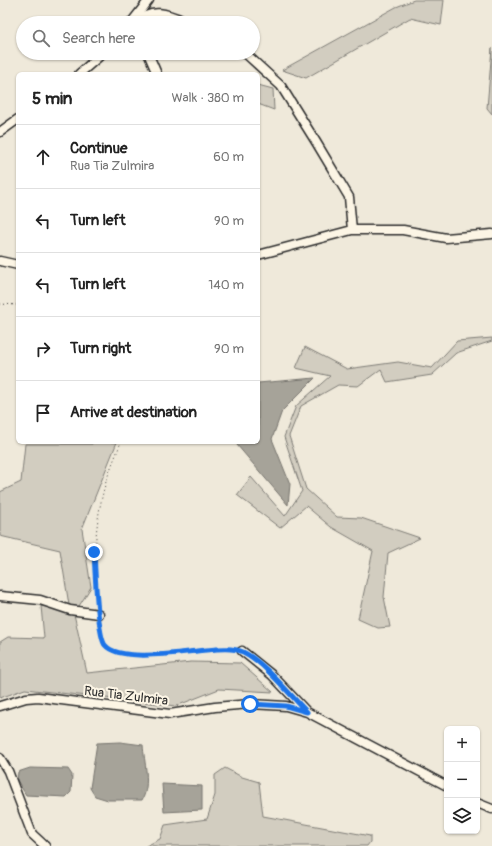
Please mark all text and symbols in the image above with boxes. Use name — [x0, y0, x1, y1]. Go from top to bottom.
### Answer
search box — [16, 16, 260, 60]
icon: search — [30, 27, 52, 49]
text: Search here — [62, 29, 135, 48]
text: 5 min — [32, 88, 72, 109]
text: Walk · 380 m — [171, 90, 244, 106]
text: Continue — [70, 139, 128, 158]
icon: ahead — [32, 146, 54, 168]
text: 60 m — [213, 149, 244, 165]
text: Rua Tia Zulmira — [70, 158, 154, 174]
icon: left — [32, 210, 54, 232]
text: Turn left — [70, 211, 126, 230]
text: 90 m — [214, 213, 244, 229]
icon: left — [32, 274, 54, 296]
text: Turn left — [70, 275, 126, 294]
text: 140 m — [208, 277, 244, 293]
icon: right — [32, 338, 54, 360]
text: Turn right — [70, 339, 131, 358]
text: 90 m — [214, 341, 244, 357]
icon: arrive — [32, 402, 54, 424]
text: Arrive at destination — [70, 403, 197, 422]
route end — [85, 543, 103, 561]
street label: Rua Tia Zulmira — [83, 683, 169, 709]
route start — [241, 695, 259, 713]
map controls — [444, 726, 480, 834]
button: + — [444, 726, 480, 762]
button: − — [444, 762, 480, 798]
button: layers — [444, 798, 480, 834]

